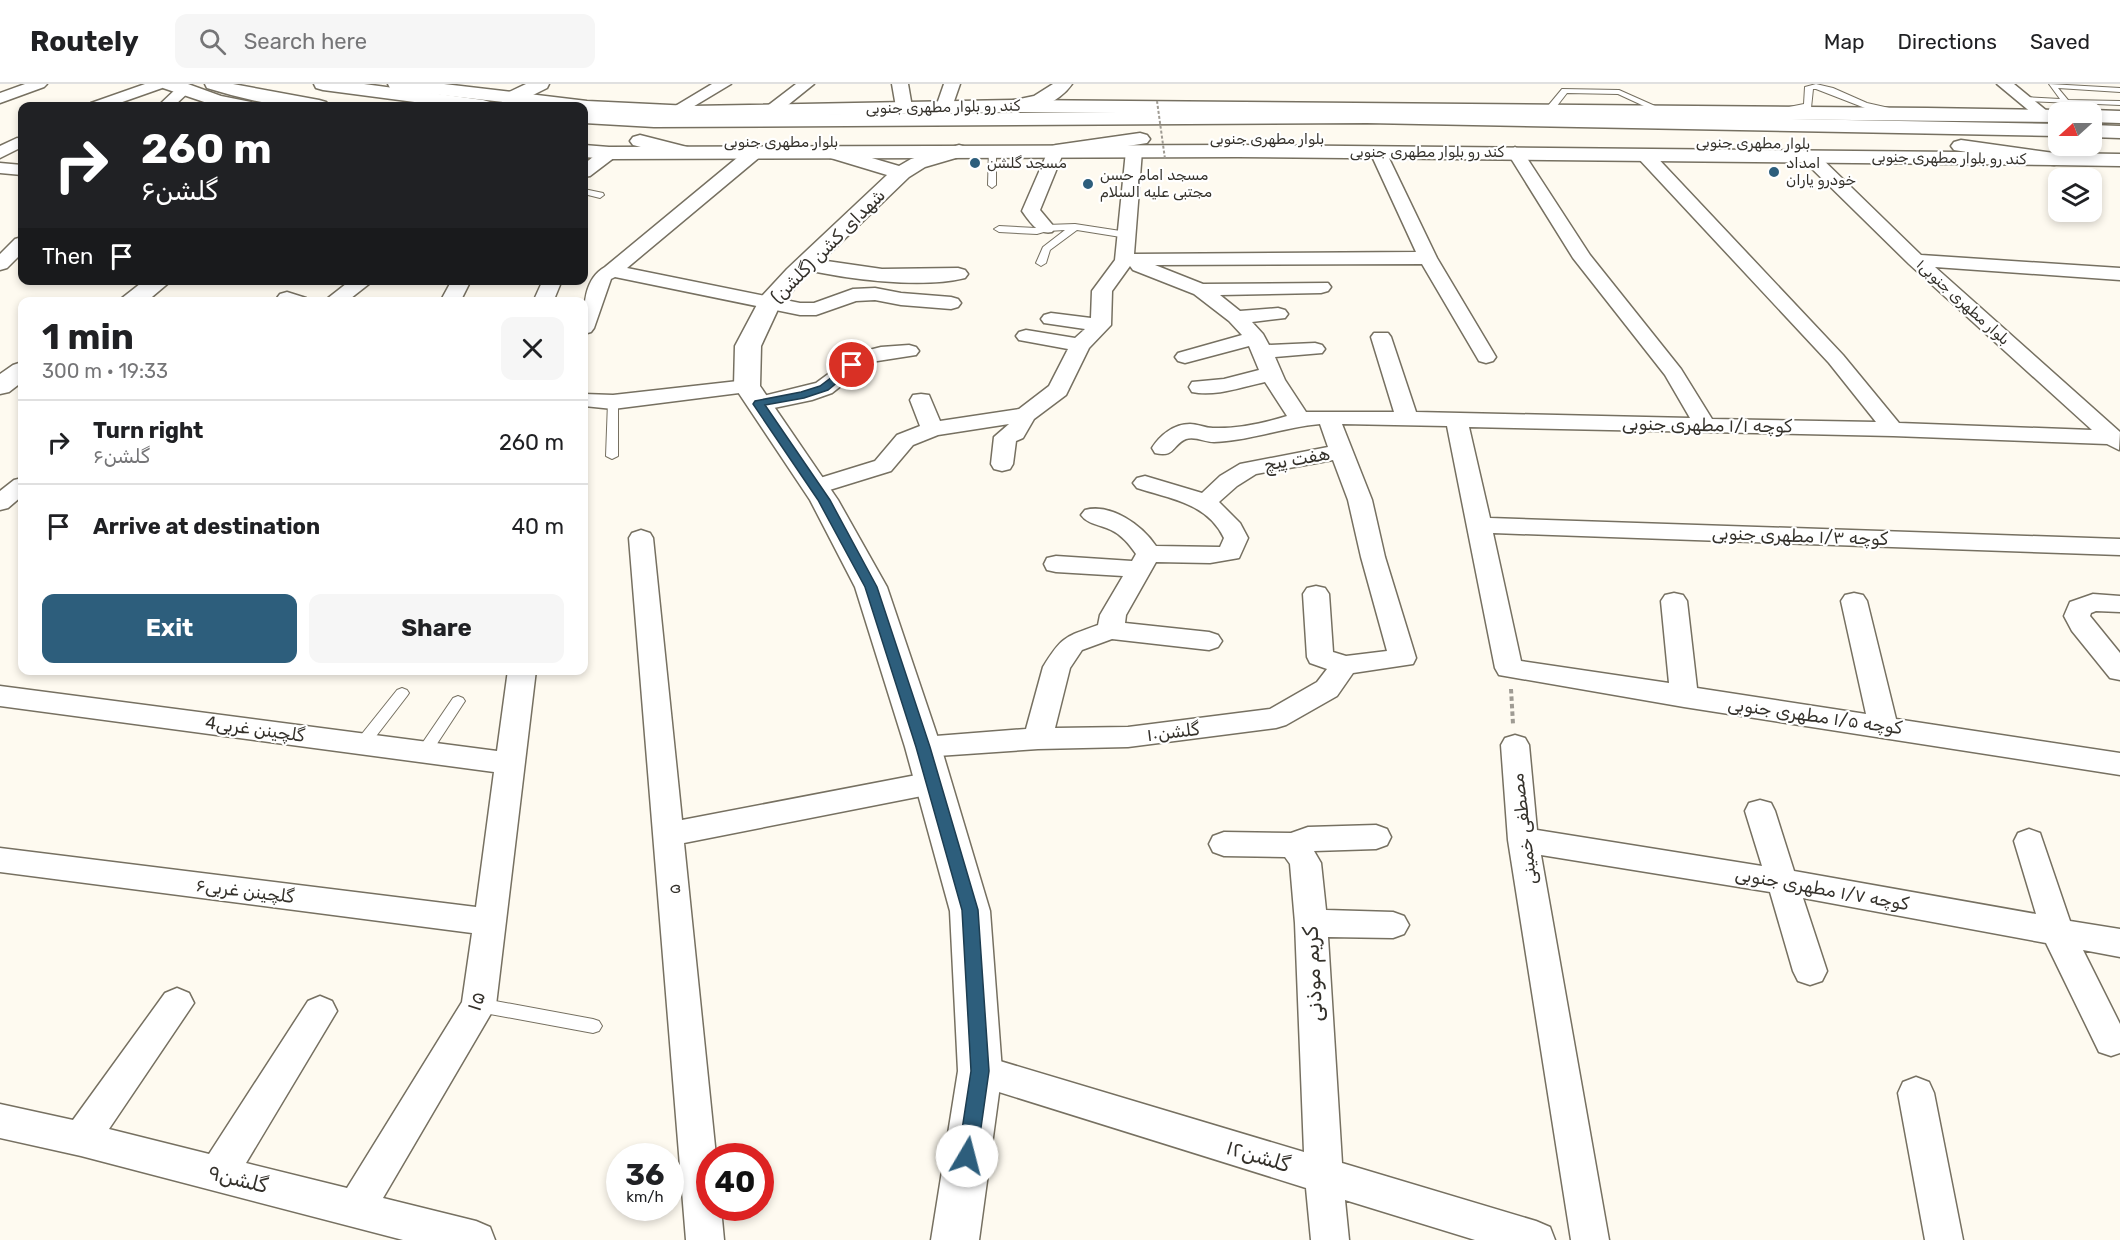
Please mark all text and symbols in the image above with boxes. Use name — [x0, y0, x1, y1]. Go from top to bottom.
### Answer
search box — [175, 14, 595, 68]
text: Routely — [30, 25, 139, 58]
icon: search — [196, 25, 229, 58]
text: Search here — [244, 28, 367, 55]
text: Map — [1824, 29, 1865, 54]
text: Directions — [1898, 29, 1997, 54]
text: Saved — [2030, 29, 2090, 54]
street label: کند رو بلوار مطهری جنوبی — [866, 97, 1021, 118]
north arrow — [2048, 102, 2102, 156]
map controls — [2048, 102, 2102, 222]
text: 260 m — [141, 124, 272, 174]
icon: right — [42, 126, 120, 204]
street label: بلوار مطهری جنوبی — [1210, 130, 1324, 148]
street label: بلوار مطهری جنوبی — [724, 133, 838, 151]
street label: بلوار مطهری جنوبی — [1696, 133, 1810, 153]
street label: کند رو بلوار مطهری جنوبی — [1350, 143, 1505, 162]
street label: کند رو بلوار مطهری جنوبی — [1872, 148, 2027, 169]
place label: مسجد گلشن — [987, 154, 1067, 172]
place label: امداد خودرو یاران — [1786, 154, 1856, 190]
marker: مسجد گلشن — [968, 156, 982, 170]
marker: امداد خودرو یاران — [1767, 165, 1781, 179]
place label: مسجد امام حسن مجتبی علیه السلام — [1100, 166, 1212, 202]
button: layers — [2048, 168, 2102, 222]
text: گلشن۶ — [141, 175, 218, 207]
marker: مسجد امام حسن مجتبی علیه السلام — [1081, 177, 1095, 191]
street label: شهدای کشن (گلشن) — [766, 184, 890, 308]
icon: arrive — [105, 240, 138, 273]
text: Then — [42, 243, 93, 270]
street label: ۱بلوار مطهری جنوبی — [1913, 255, 2013, 349]
text: 1 min — [42, 315, 134, 358]
button: close — [501, 317, 564, 380]
pin — [826, 339, 877, 390]
icon: arrive — [835, 348, 868, 381]
text: 300 m · 19:33 — [42, 359, 168, 383]
street label: کوچه ۱/۱ مطهری جنوبی — [1622, 413, 1792, 437]
text: Turn right — [93, 417, 203, 444]
icon: right — [42, 426, 75, 459]
text: 260 m — [499, 429, 564, 456]
street label: هفت پیچ — [1262, 442, 1332, 478]
text: گلشن۶ — [93, 444, 150, 468]
icon: arrive — [42, 510, 75, 543]
text: Arrive at destination — [93, 513, 320, 540]
text: 40 m — [511, 513, 564, 540]
street label: کوچه ۱/۳ مطهری جنوبی — [1711, 522, 1889, 550]
button: Exit — [42, 594, 297, 663]
button: Share — [309, 594, 564, 663]
street label: کوچه ۱/۵ مطهری جنوبی — [1726, 693, 1904, 739]
street label: 4گلچینن غربی — [204, 711, 306, 747]
street label: گلشن۱۰ — [1145, 718, 1201, 746]
street label: مصطفی خمینی — [1506, 772, 1542, 886]
street label: کوچه ۱/۷ مطهری جنوبی — [1733, 863, 1911, 915]
street label: گلچینن غربی۶ — [195, 874, 295, 908]
street label: ۵ — [663, 882, 685, 896]
street label: کریم موذنی — [1297, 925, 1329, 1023]
street label: ۱۵ — [461, 988, 490, 1014]
position arrow — [935, 1124, 999, 1188]
street label: گلشن۱۲ — [1223, 1134, 1294, 1177]
speed limit sign: 40 — [696, 1143, 774, 1221]
text: 36 — [625, 1157, 665, 1193]
street label: گلشن۹ — [206, 1159, 271, 1198]
text: km/h — [626, 1188, 664, 1206]

